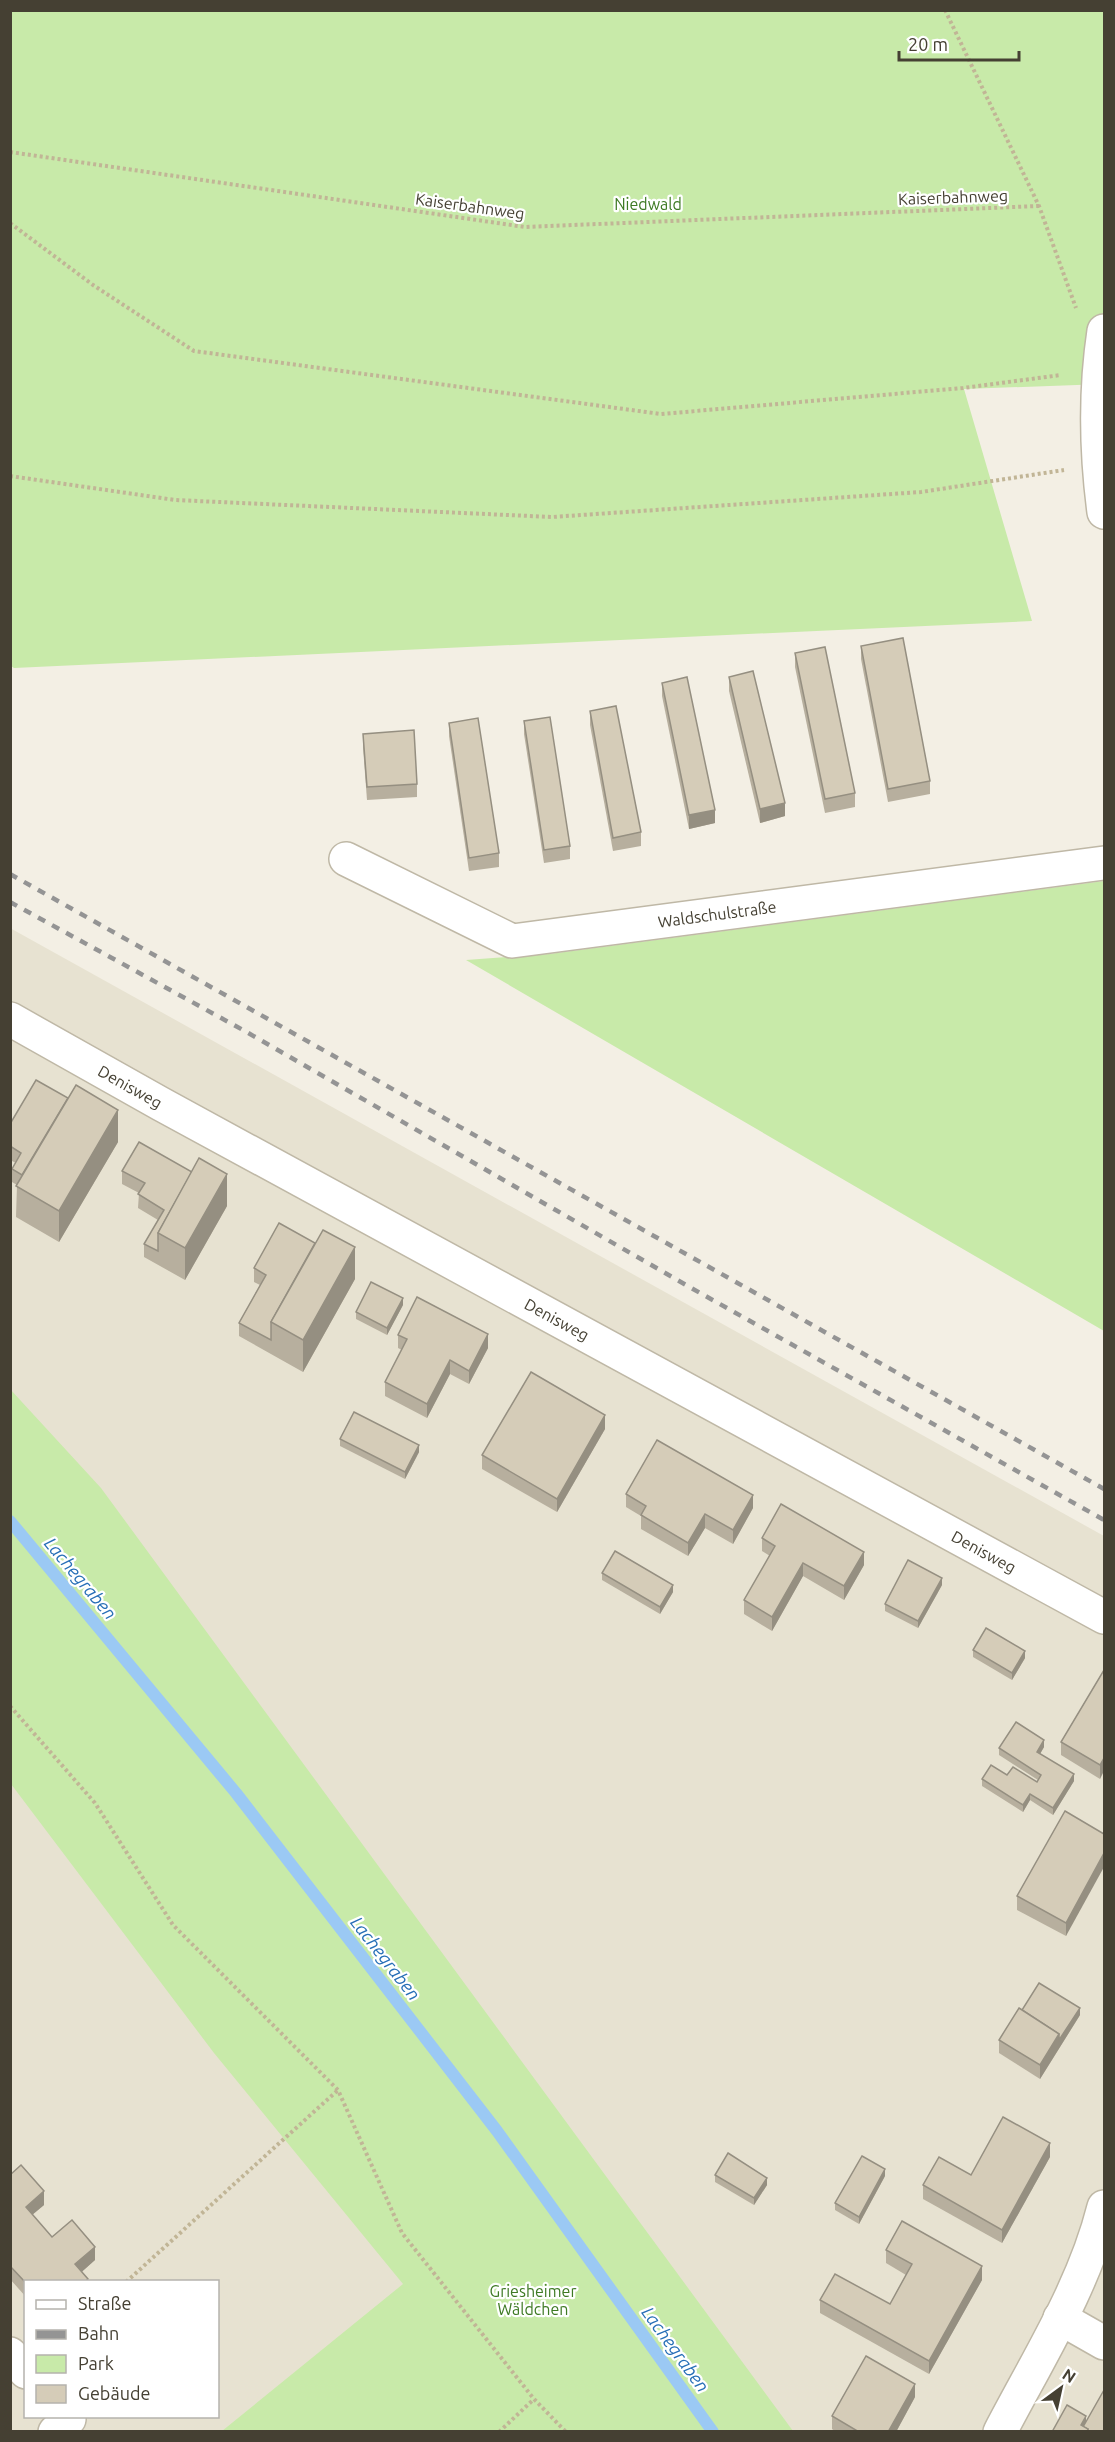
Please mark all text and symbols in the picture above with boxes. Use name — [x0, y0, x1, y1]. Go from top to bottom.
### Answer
scale bar — [899, 24, 1019, 62]
text: 20 m — [908, 34, 948, 54]
street label: Kaiserbahnweg — [898, 186, 1008, 208]
street label: Kaiserbahnweg — [414, 189, 526, 223]
park label: Niedwald — [614, 195, 682, 213]
street label: Waldschulstraße — [657, 897, 777, 931]
street label: Denisweg — [95, 1062, 165, 1112]
street label: Denisweg — [522, 1295, 592, 1344]
street label: Denisweg — [949, 1527, 1019, 1576]
water label: Lachegraben — [41, 1533, 121, 1623]
water label: Lachegraben — [347, 1912, 425, 2004]
legend — [24, 2280, 219, 2418]
park label: Griesheimer Wäldchen — [490, 2282, 576, 2318]
text: Straße — [78, 2293, 131, 2313]
water label: Lachegraben — [638, 2302, 714, 2396]
text: Bahn — [78, 2323, 119, 2343]
text: Park — [78, 2353, 114, 2373]
north arrow — [1031, 2358, 1091, 2418]
text: N — [1059, 2365, 1079, 2386]
text: Gebäude — [78, 2383, 150, 2403]

